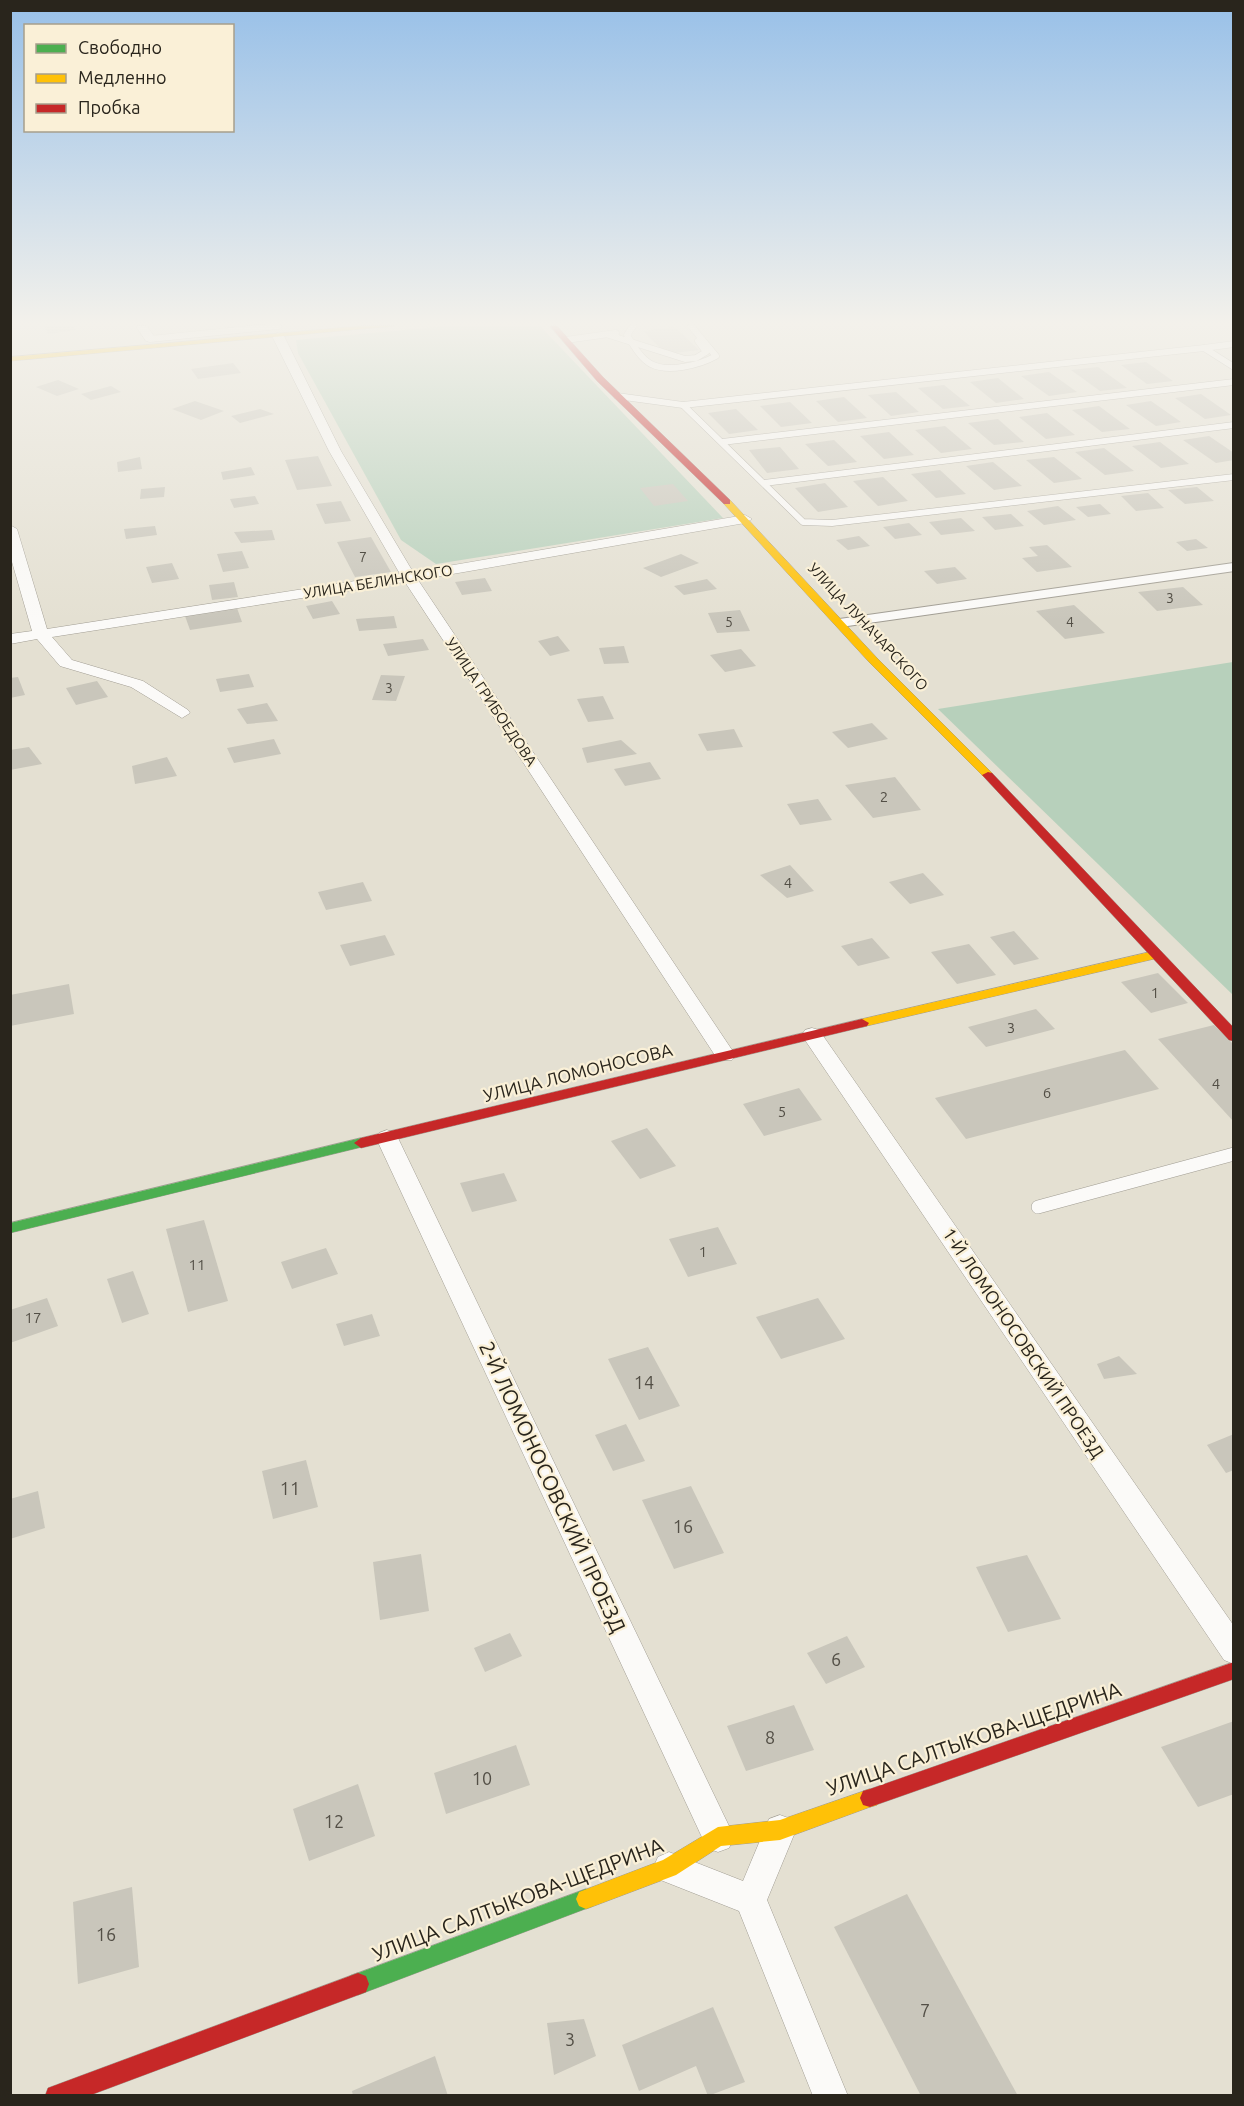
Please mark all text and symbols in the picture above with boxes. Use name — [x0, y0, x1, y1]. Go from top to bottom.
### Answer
legend — [24, 24, 234, 132]
text: Свободно — [78, 37, 162, 57]
text: Медленно — [78, 67, 167, 87]
text: Пробка — [78, 97, 141, 117]
house number: 7 — [359, 549, 367, 565]
street label: УЛИЦА ЛУНАЧАРСКОГО — [805, 559, 932, 694]
street label: УЛИЦА БЕЛИНСКОГО — [302, 561, 454, 602]
house number: 3 — [1166, 590, 1174, 606]
house number: 5 — [725, 614, 733, 630]
house number: 4 — [1066, 614, 1074, 630]
street label: УЛИЦА ГРИБОЕДОВА — [442, 635, 541, 769]
house number: 3 — [385, 680, 393, 696]
house number: 2 — [880, 788, 888, 805]
house number: 4 — [784, 874, 792, 891]
house number: 1 — [1151, 984, 1159, 1001]
house number: 3 — [1007, 1019, 1015, 1036]
street label: УЛИЦА ЛОМОНОСОВА — [481, 1039, 675, 1105]
house number: 4 — [1212, 1075, 1220, 1092]
house number: 6 — [1043, 1084, 1051, 1101]
house number: 5 — [778, 1103, 786, 1120]
street label: 1-Й ЛОМОНОСОВСКИЙ ПРОЕЗД — [939, 1224, 1108, 1461]
house number: 1 — [699, 1243, 707, 1260]
house number: 11 — [189, 1256, 205, 1273]
house number: 17 — [25, 1309, 41, 1326]
street label: 2-Й ЛОМОНОСОВСКИЙ ПРОЕЗД — [475, 1337, 631, 1636]
house number: 14 — [634, 1372, 654, 1392]
house number: 11 — [280, 1478, 300, 1498]
house number: 16 — [673, 1516, 693, 1536]
house number: 6 — [831, 1649, 841, 1669]
street label: УЛИЦА САЛТЫКОВА-ЩЕДРИНА — [823, 1676, 1124, 1800]
house number: 8 — [765, 1727, 775, 1747]
house number: 10 — [472, 1768, 492, 1788]
house number: 12 — [324, 1811, 344, 1831]
street label: УЛИЦА САЛТЫКОВА-ЩЕДРИНА — [369, 1832, 667, 1966]
house number: 16 — [96, 1924, 116, 1944]
house number: 7 — [920, 2000, 930, 2020]
house number: 3 — [565, 2029, 575, 2049]

